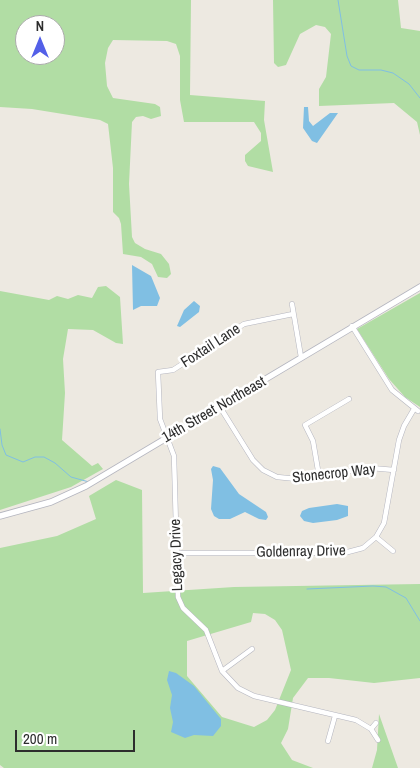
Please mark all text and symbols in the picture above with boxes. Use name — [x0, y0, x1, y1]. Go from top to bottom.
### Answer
north arrow — [15, 15, 65, 65]
text: N — [36, 17, 44, 35]
street label: Foxtail Lane — [178, 320, 244, 372]
street label: 14th Street Northeast — [159, 373, 269, 447]
street label: Stonecrop Way — [291, 461, 377, 487]
street label: Legacy Drive — [167, 518, 187, 592]
street label: Goldenray Drive — [256, 542, 346, 562]
scale bar — [18, 720, 138, 752]
text: 200 m — [23, 728, 57, 749]

